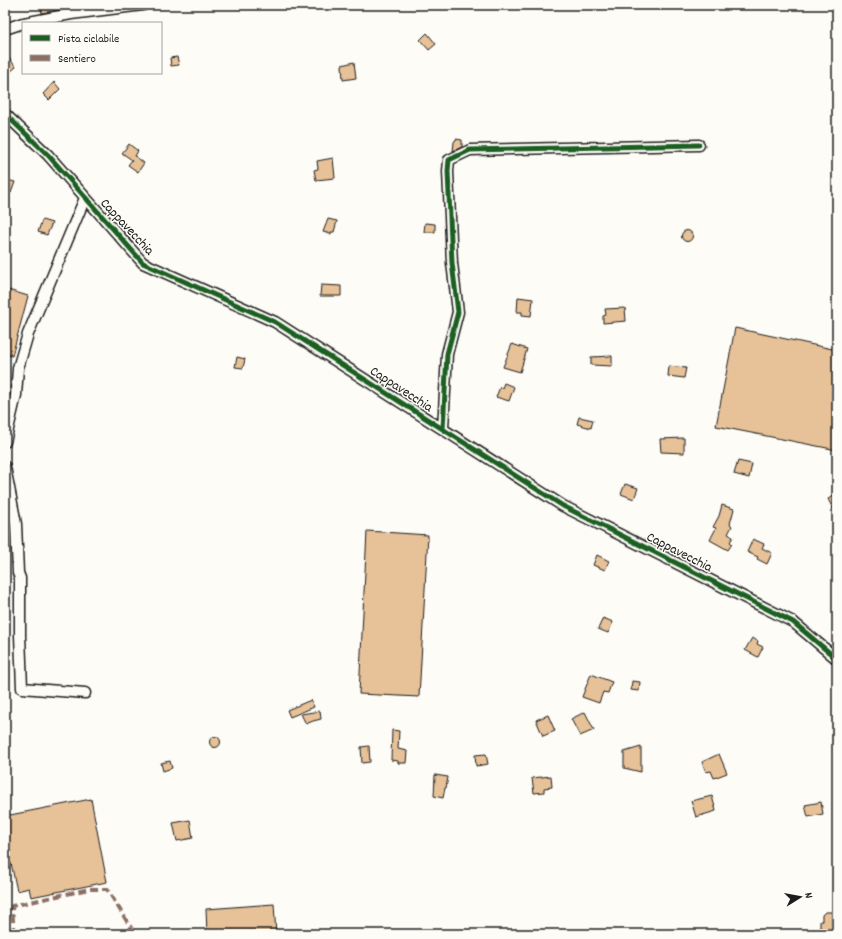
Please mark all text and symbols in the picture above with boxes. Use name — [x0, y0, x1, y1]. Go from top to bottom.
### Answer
legend — [22, 22, 162, 74]
text: Pista ciclabile — [58, 31, 119, 48]
text: Sentiero — [58, 51, 96, 68]
street label: Cappavecchia — [95, 194, 159, 261]
street label: Cappavecchia — [365, 362, 437, 418]
street label: Cappavecchia — [643, 528, 716, 578]
north arrow — [780, 877, 820, 917]
text: N — [799, 891, 816, 900]

